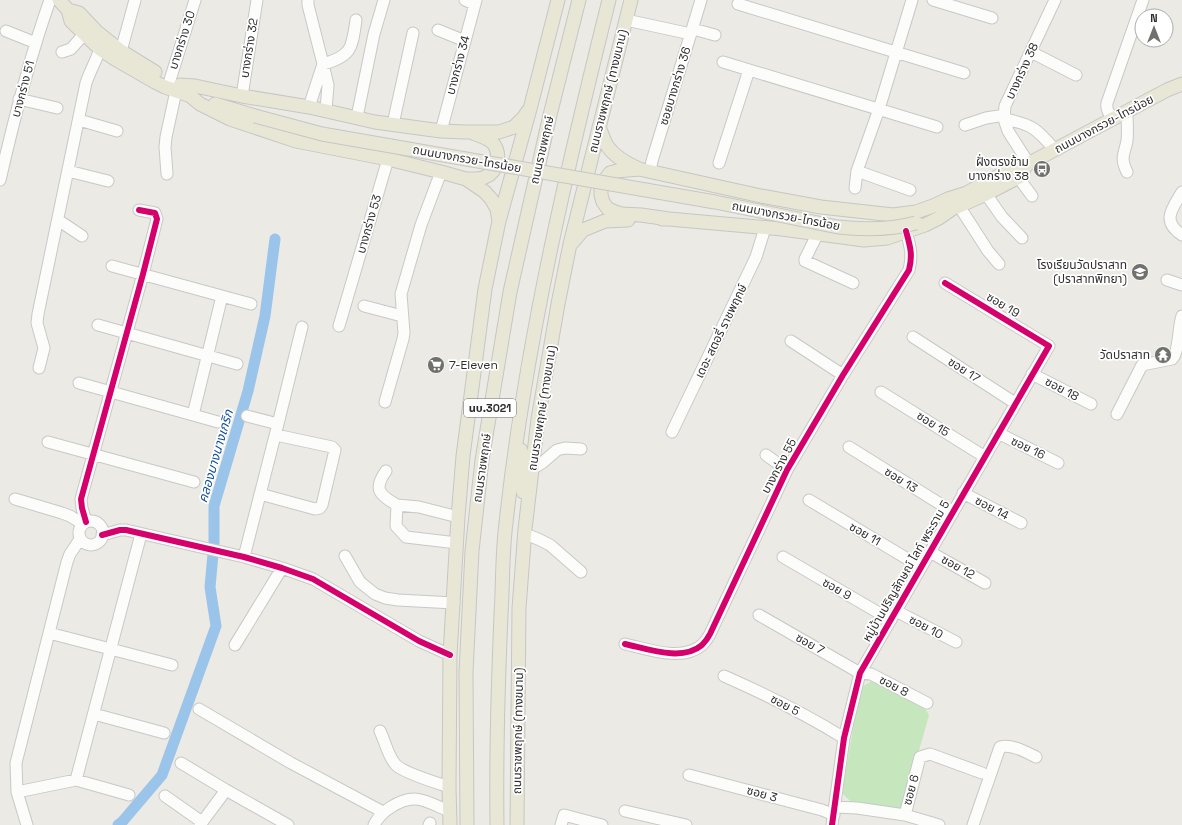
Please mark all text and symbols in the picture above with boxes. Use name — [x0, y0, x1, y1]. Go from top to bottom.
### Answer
north arrow — [1134, 8, 1174, 48]
street label: บางกร่าง 30 — [165, 9, 199, 71]
text: N — [1150, 11, 1158, 25]
street label: บางกร่าง 32 — [236, 17, 262, 79]
street label: ถนนราชพฤกษ์ (ทางขนาน) — [585, 28, 631, 154]
street label: บางกร่าง 34 — [442, 33, 474, 96]
street label: บางกร่าง 38 — [1002, 40, 1042, 102]
street label: ซอยบางกร่าง 36 — [655, 45, 695, 127]
street label: บางกร่าง 51 — [8, 59, 38, 119]
street label: ถนนบางกรวย-ไทรน้อย — [1052, 91, 1156, 157]
street label: ถนนราชพฤกษ์ — [526, 114, 558, 186]
street label: ถนนบางกรวย-ไทรน้อย — [411, 142, 523, 176]
place label: ฝั่งตรงข้าม บางกร่าง 38 — [968, 153, 1029, 184]
bus stop icon: ฝั่งตรงข้าม บางกร่าง 38 — [1032, 159, 1052, 179]
street label: บางกร่าง 53 — [353, 193, 385, 255]
street label: ถนนบางกรวย-ไทรน้อย — [730, 198, 842, 234]
place label: โรงเรียนวัดปราสาท (ปราสาทพิทยา) — [1037, 257, 1127, 287]
school or university icon: โรงเรียนวัดปราสาท (ปราสาทพิทยา) — [1130, 262, 1150, 282]
street label: เดอะ สตอรี่ ราชพฤกษ์ — [690, 281, 751, 381]
street label: ซอย 19 — [983, 289, 1023, 321]
street label: ถนนราชพฤกษ์ (ทางขนาน) — [524, 344, 560, 472]
temple icon: วัดปราสาท — [1153, 345, 1173, 365]
place label: วัดปราสาท — [1100, 347, 1150, 363]
street label: ซอย 17 — [945, 354, 983, 387]
supermarket icon: 7-Eleven — [426, 355, 446, 375]
place label: 7-Eleven — [449, 357, 498, 373]
street label: ซอย 18 — [1042, 373, 1082, 405]
road number: นบ.3021 — [464, 399, 516, 417]
water label: คลองบางนางเกริก — [194, 407, 237, 505]
street label: ซอย 15 — [914, 408, 952, 440]
street label: ถนนราชพฤกษ์ — [469, 432, 495, 504]
street label: ซอย 16 — [1008, 433, 1048, 463]
street label: บางกร่าง 55 — [758, 436, 800, 496]
street label: ซอย 13 — [881, 464, 921, 496]
street label: ซอย 14 — [972, 492, 1012, 524]
street label: หมู่บ้านปริญลักษณ์ ไลท์ พระราม 5 — [859, 497, 953, 645]
street label: ซอย 11 — [846, 519, 884, 549]
street label: ซอย 12 — [938, 551, 978, 583]
street label: ซอย 9 — [820, 574, 854, 604]
street label: ซอย 10 — [906, 611, 946, 643]
street label: ซอย 7 — [793, 630, 827, 659]
street label: ถนนราชพฤกษ์ (ทางขนาน) — [509, 668, 527, 794]
street label: ซอย 8 — [876, 672, 912, 700]
street label: ซอย 5 — [768, 691, 802, 719]
street label: ซอย 6 — [899, 773, 923, 807]
street label: ซอย 3 — [745, 782, 779, 806]

